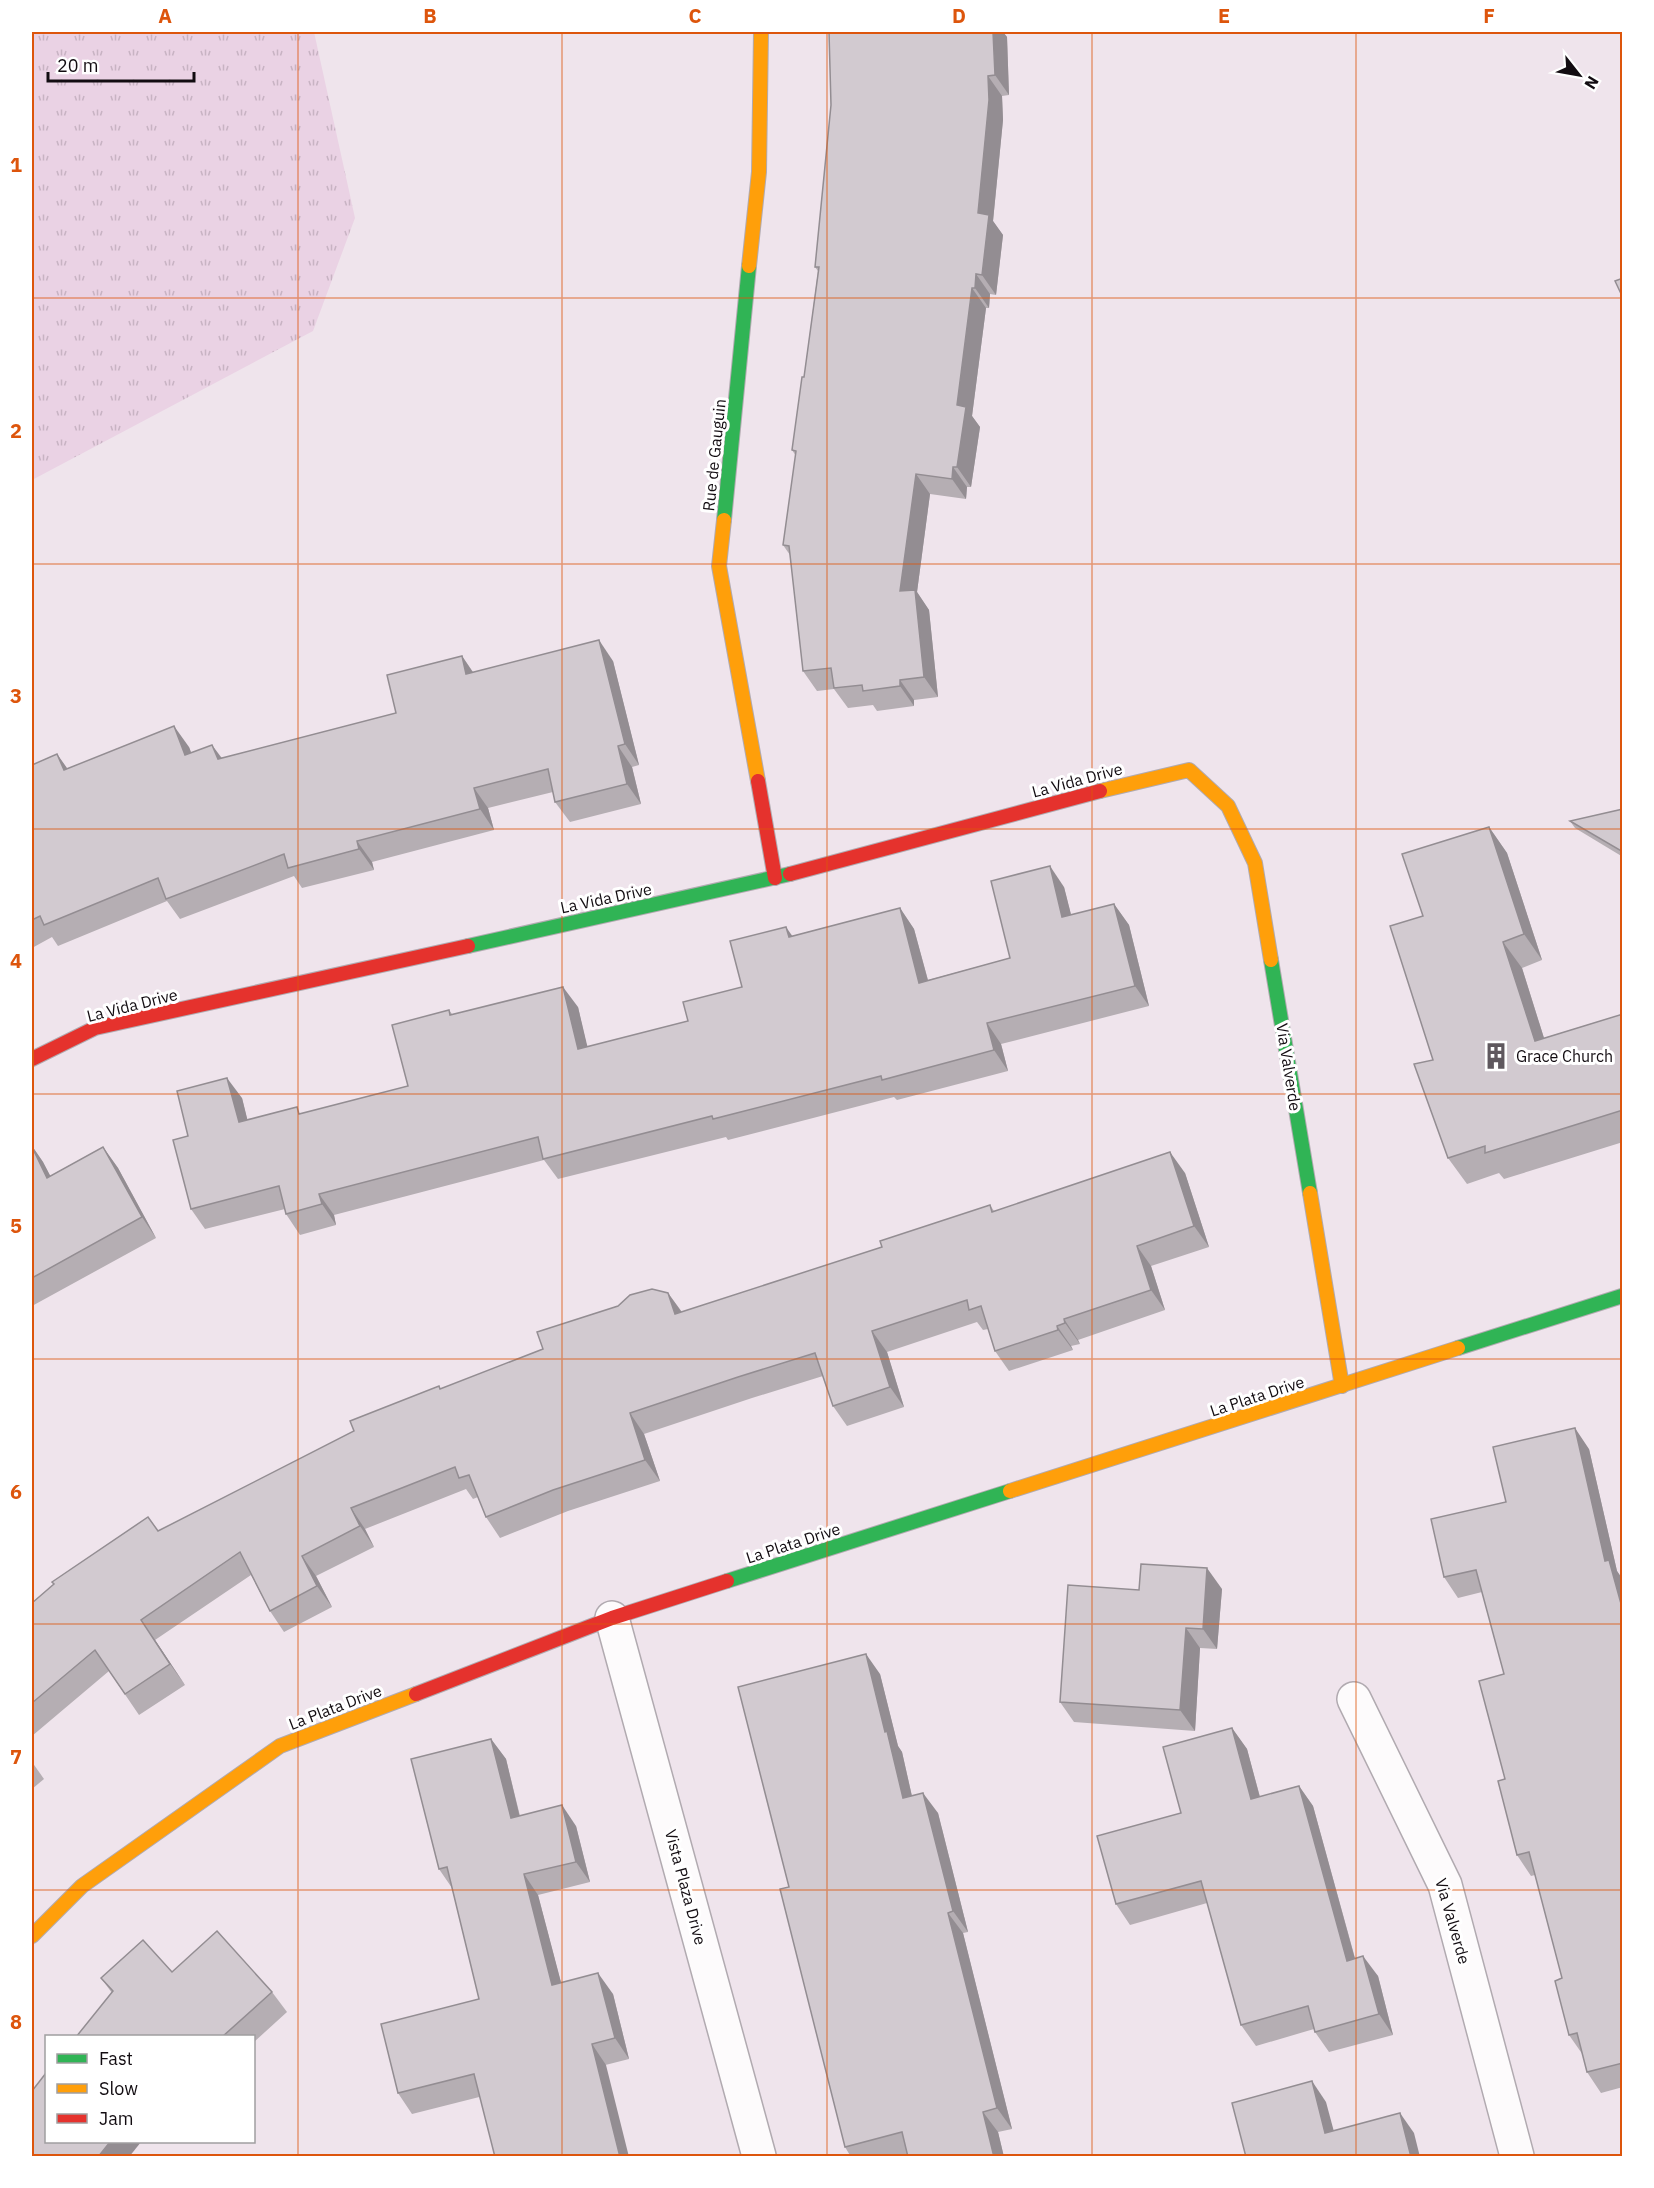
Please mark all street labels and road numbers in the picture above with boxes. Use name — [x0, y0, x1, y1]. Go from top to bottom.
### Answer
street label: Rue de Gauguin — [698, 398, 730, 512]
street label: La Vida Drive — [1030, 758, 1125, 802]
street label: La Vida Drive — [559, 879, 654, 917]
street label: La Vida Drive — [85, 984, 180, 1026]
street label: Via Valverde — [1272, 1022, 1306, 1112]
street label: La Plata Drive — [1207, 1371, 1307, 1421]
street label: La Plata Drive — [743, 1518, 843, 1568]
street label: La Plata Drive — [286, 1680, 385, 1734]
street label: Vista Plaza Drive — [661, 1827, 711, 1947]
street label: Via Valverde — [1431, 1876, 1475, 1966]

